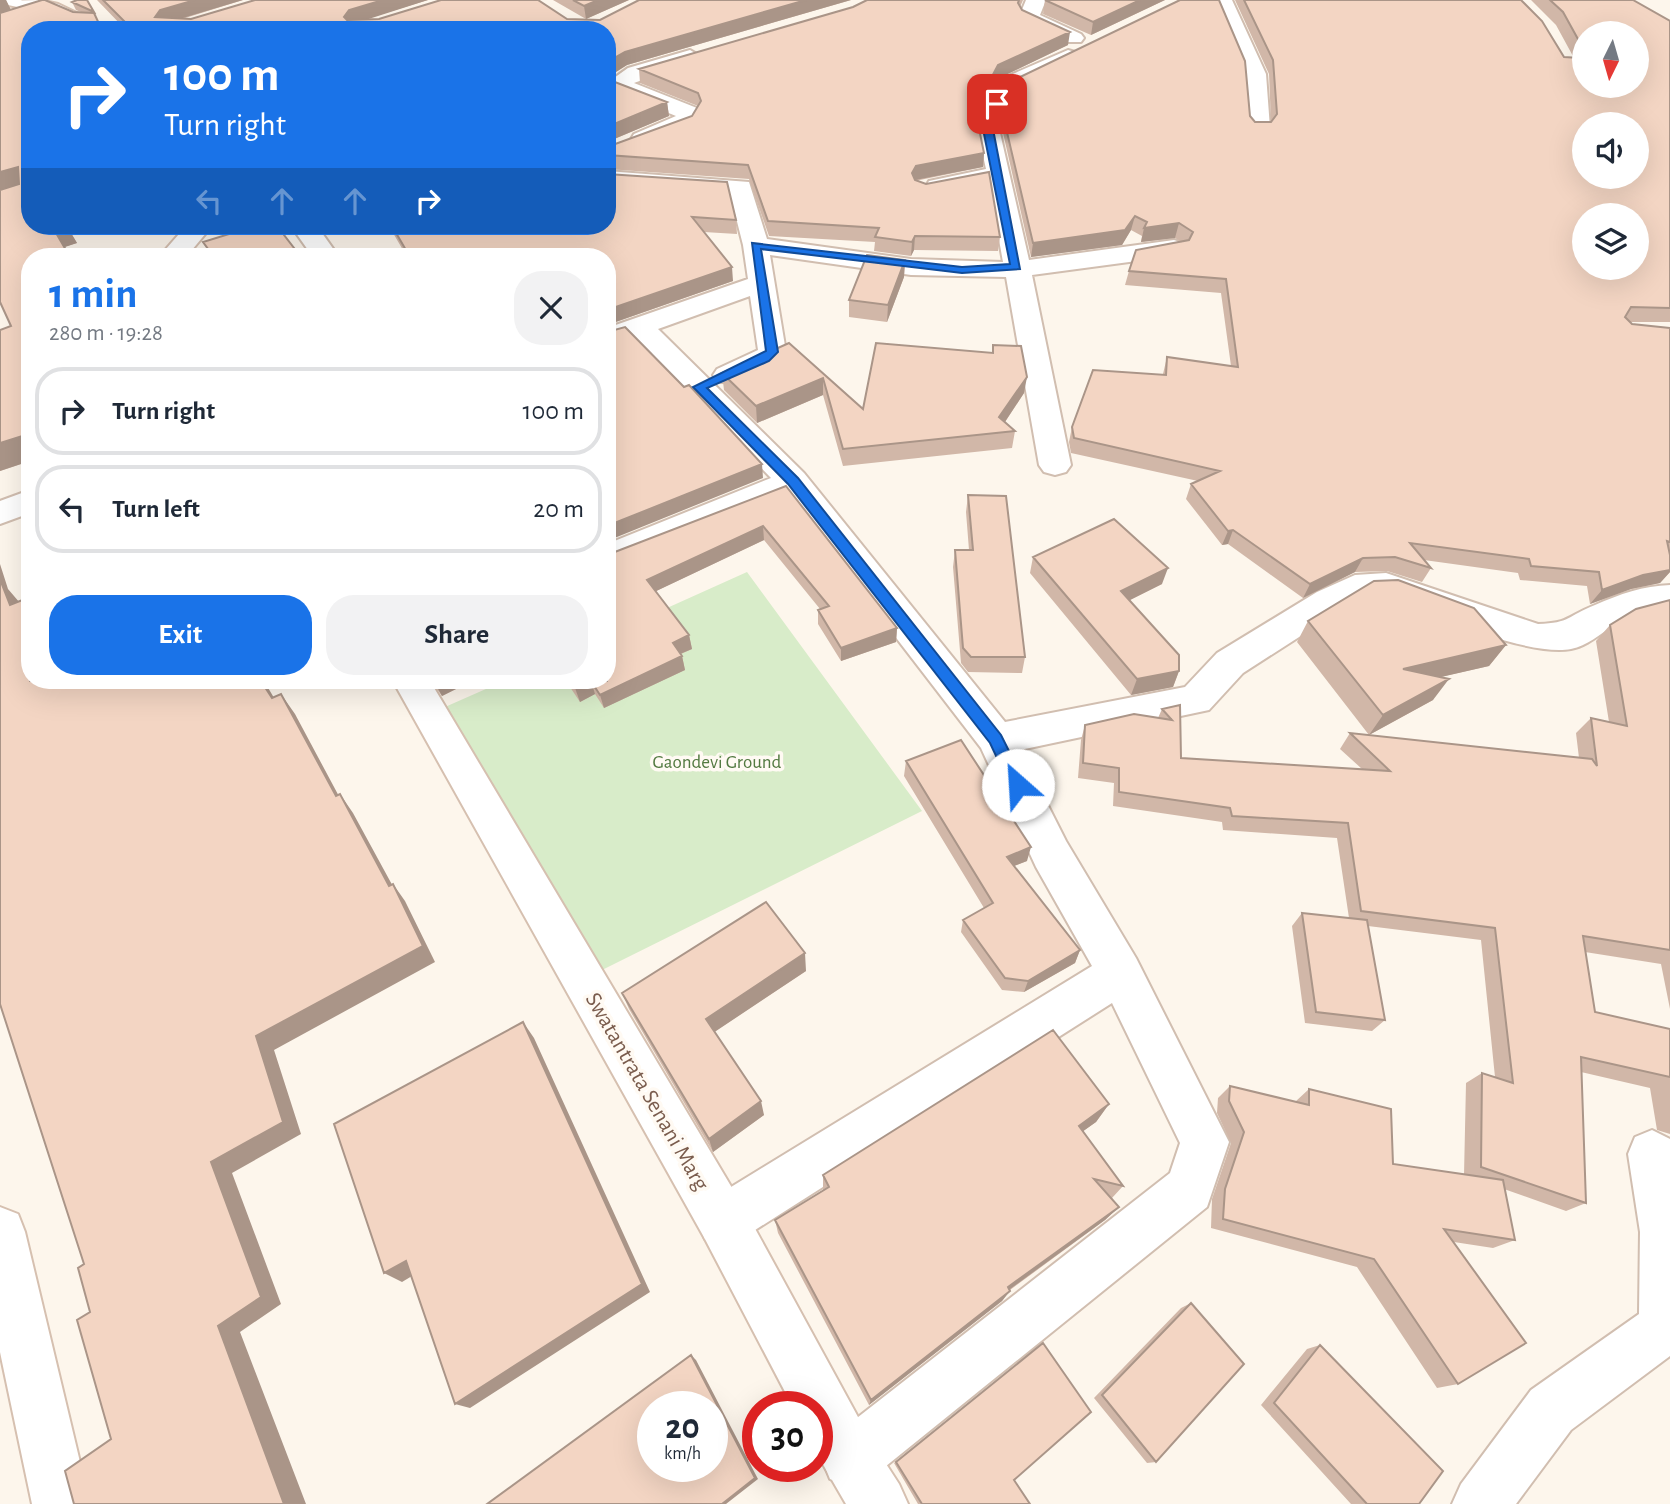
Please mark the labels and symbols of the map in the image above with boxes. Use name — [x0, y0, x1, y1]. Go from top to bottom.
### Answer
north arrow — [1572, 21, 1648, 98]
pin — [967, 74, 1027, 134]
position arrow — [981, 748, 1055, 822]
park label: Gaondevi Ground — [653, 753, 782, 772]
street label: Swatantrata Senani Marg — [581, 989, 713, 1195]
speed limit sign: 30 — [742, 1391, 833, 1482]

